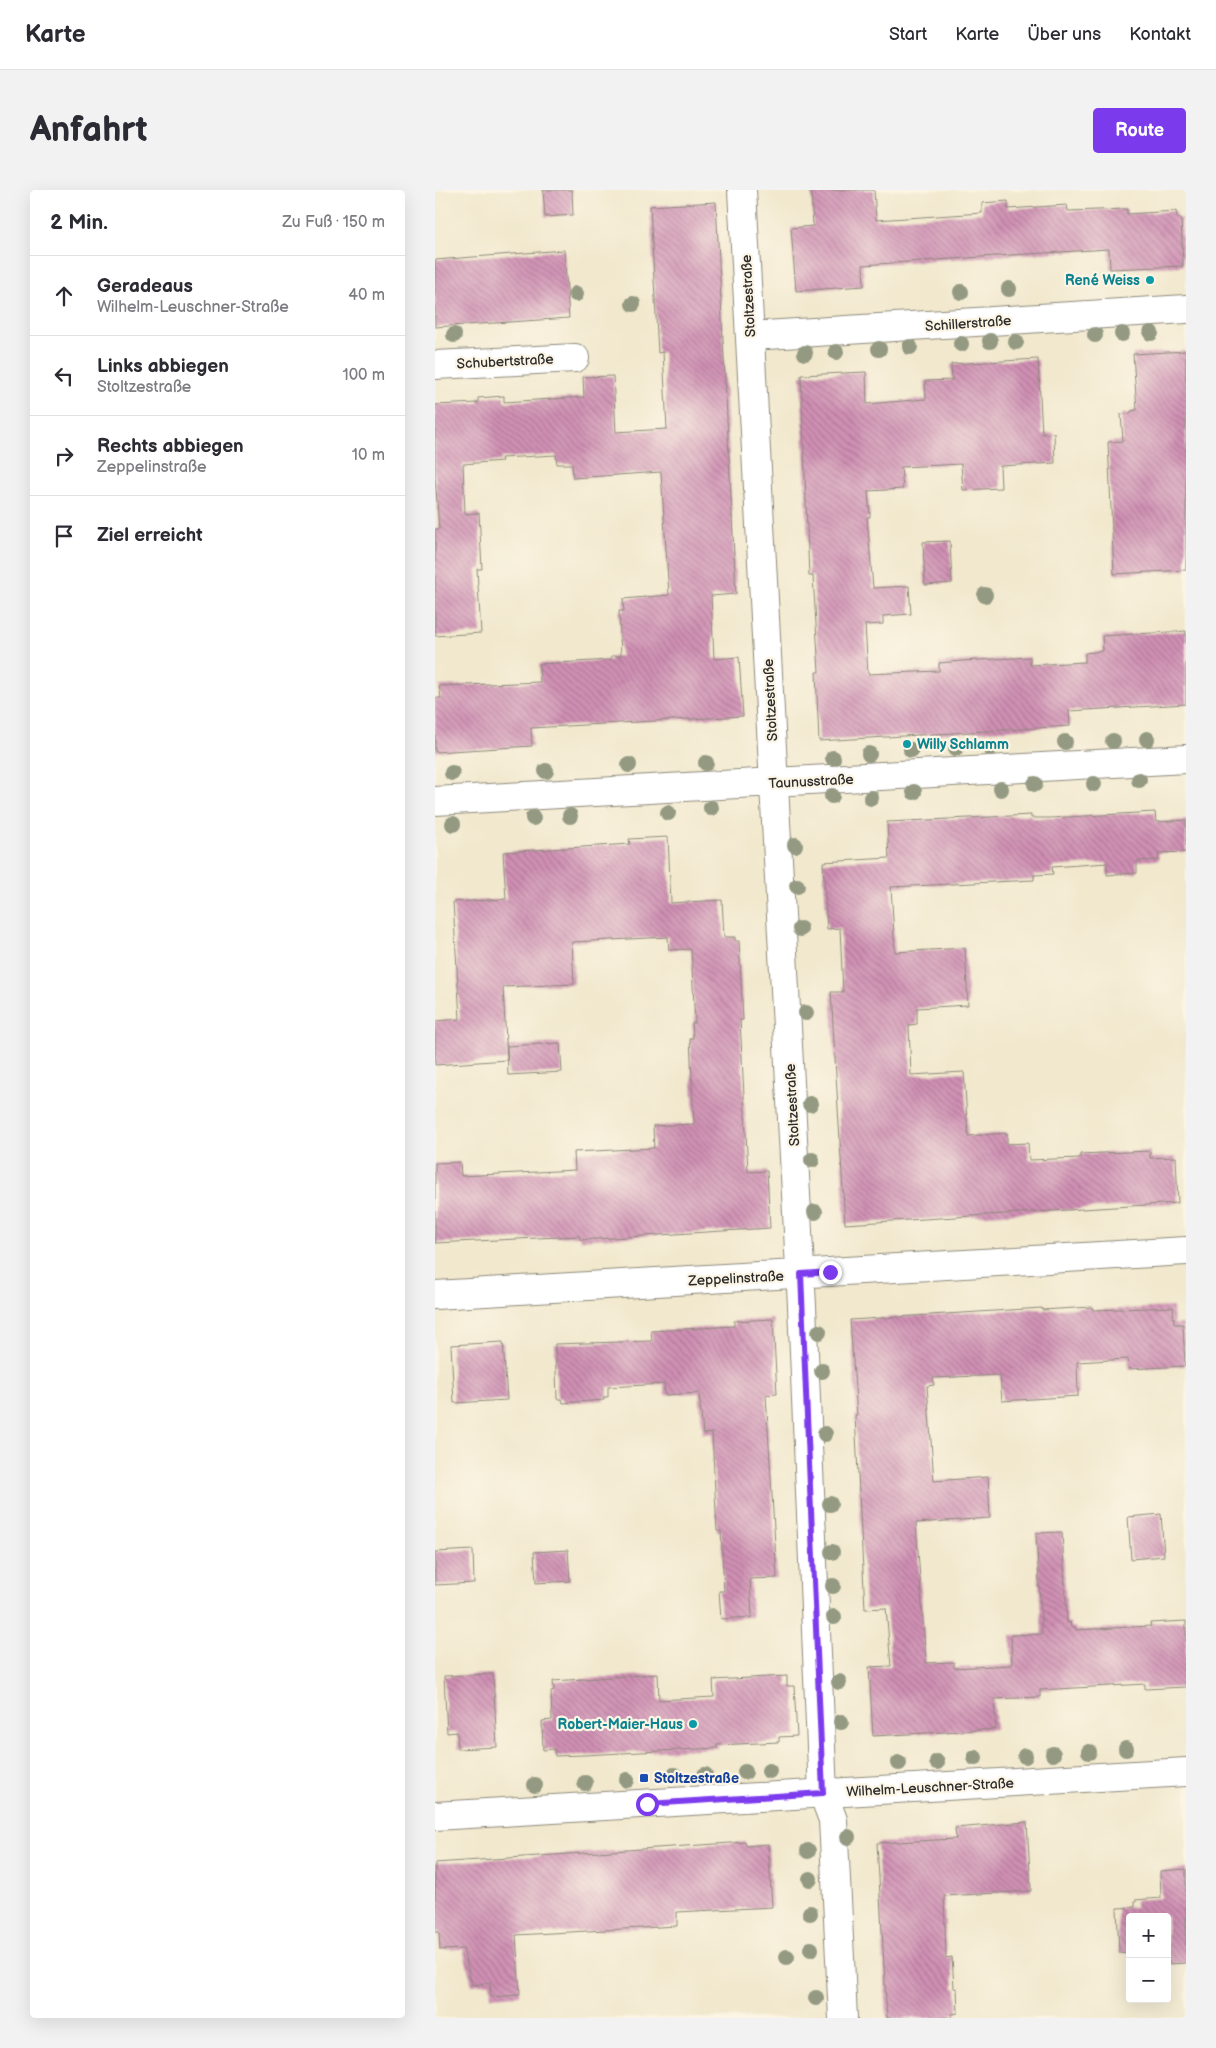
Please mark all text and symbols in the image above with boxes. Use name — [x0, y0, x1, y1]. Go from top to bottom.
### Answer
text: Karte — [25, 20, 86, 49]
text: Start — [889, 24, 927, 45]
text: Karte — [955, 24, 999, 45]
text: Über uns — [1027, 24, 1101, 45]
text: Kontakt — [1129, 24, 1191, 45]
button: Route — [1093, 108, 1186, 153]
text: Anfahrt — [30, 109, 148, 152]
text: 2 Min. — [50, 210, 108, 235]
text: Zu Fuß · 150 m — [282, 213, 385, 232]
street label: Stoltzestraße — [738, 254, 759, 338]
place label: René Weiss — [1065, 272, 1140, 289]
marker: René Weiss — [1144, 274, 1156, 286]
text: Geradeaus — [97, 275, 193, 298]
icon: ahead — [50, 282, 78, 310]
text: 40 m — [348, 286, 385, 305]
text: Wilhelm-Leuschner-Straße — [97, 298, 289, 317]
street label: Schillerstraße — [924, 312, 1012, 335]
street label: Schubertstraße — [456, 350, 554, 373]
text: Links abbiegen — [97, 355, 229, 378]
icon: left — [50, 362, 78, 390]
text: 100 m — [342, 366, 385, 385]
text: Stoltzestraße — [97, 378, 191, 397]
text: Rechts abbiegen — [97, 435, 244, 458]
icon: right — [50, 442, 78, 470]
text: 10 m — [352, 446, 385, 465]
text: Zeppelinstraße — [97, 458, 206, 477]
icon: arrive — [50, 522, 78, 550]
text: Ziel erreicht — [97, 524, 203, 547]
street label: Stoltzestraße — [760, 658, 781, 742]
place label: Willy Schlamm — [917, 736, 1009, 753]
marker: Willy Schlamm — [901, 738, 913, 750]
street label: Taunusstraße — [768, 771, 854, 792]
street label: Stoltzestraße — [782, 1063, 803, 1147]
route end — [819, 1261, 842, 1284]
street label: Zeppelinstraße — [687, 1268, 784, 1290]
place label: Robert-Maier-Haus — [558, 1716, 683, 1733]
marker: Robert-Maier-Haus — [687, 1718, 699, 1730]
place label: Stoltzestraße — [654, 1770, 739, 1787]
marker: Stoltzestraße — [638, 1772, 650, 1784]
street label: Wilhelm-Leuschner-Straße — [846, 1775, 1014, 1800]
route start — [636, 1793, 659, 1816]
map controls — [1126, 1913, 1171, 2003]
button: + — [1126, 1913, 1171, 1958]
button: − — [1126, 1958, 1171, 2003]

